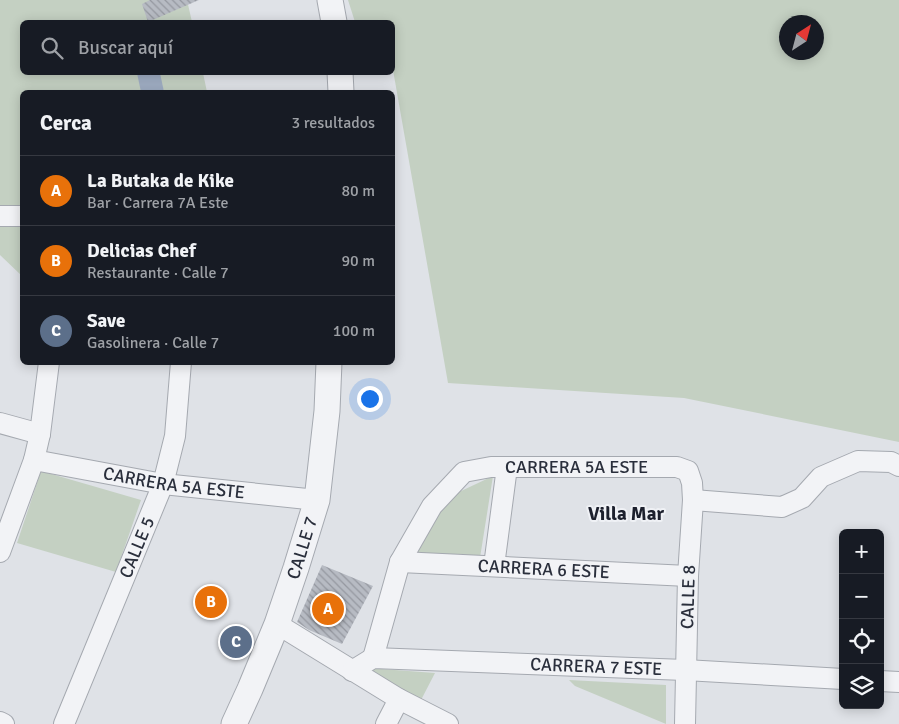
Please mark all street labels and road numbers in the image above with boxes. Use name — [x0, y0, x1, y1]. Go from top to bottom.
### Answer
street label: CARRERA 5A ESTE — [505, 456, 648, 478]
street label: CARRERA 5A ESTE — [101, 462, 246, 503]
street label: CALLE 5 — [114, 514, 159, 581]
street label: CALLE 7 — [282, 514, 322, 582]
street label: CARRERA 6 ESTE — [477, 555, 610, 583]
street label: CALLE 8 — [676, 565, 700, 629]
street label: CARRERA 7 ESTE — [530, 653, 663, 680]

